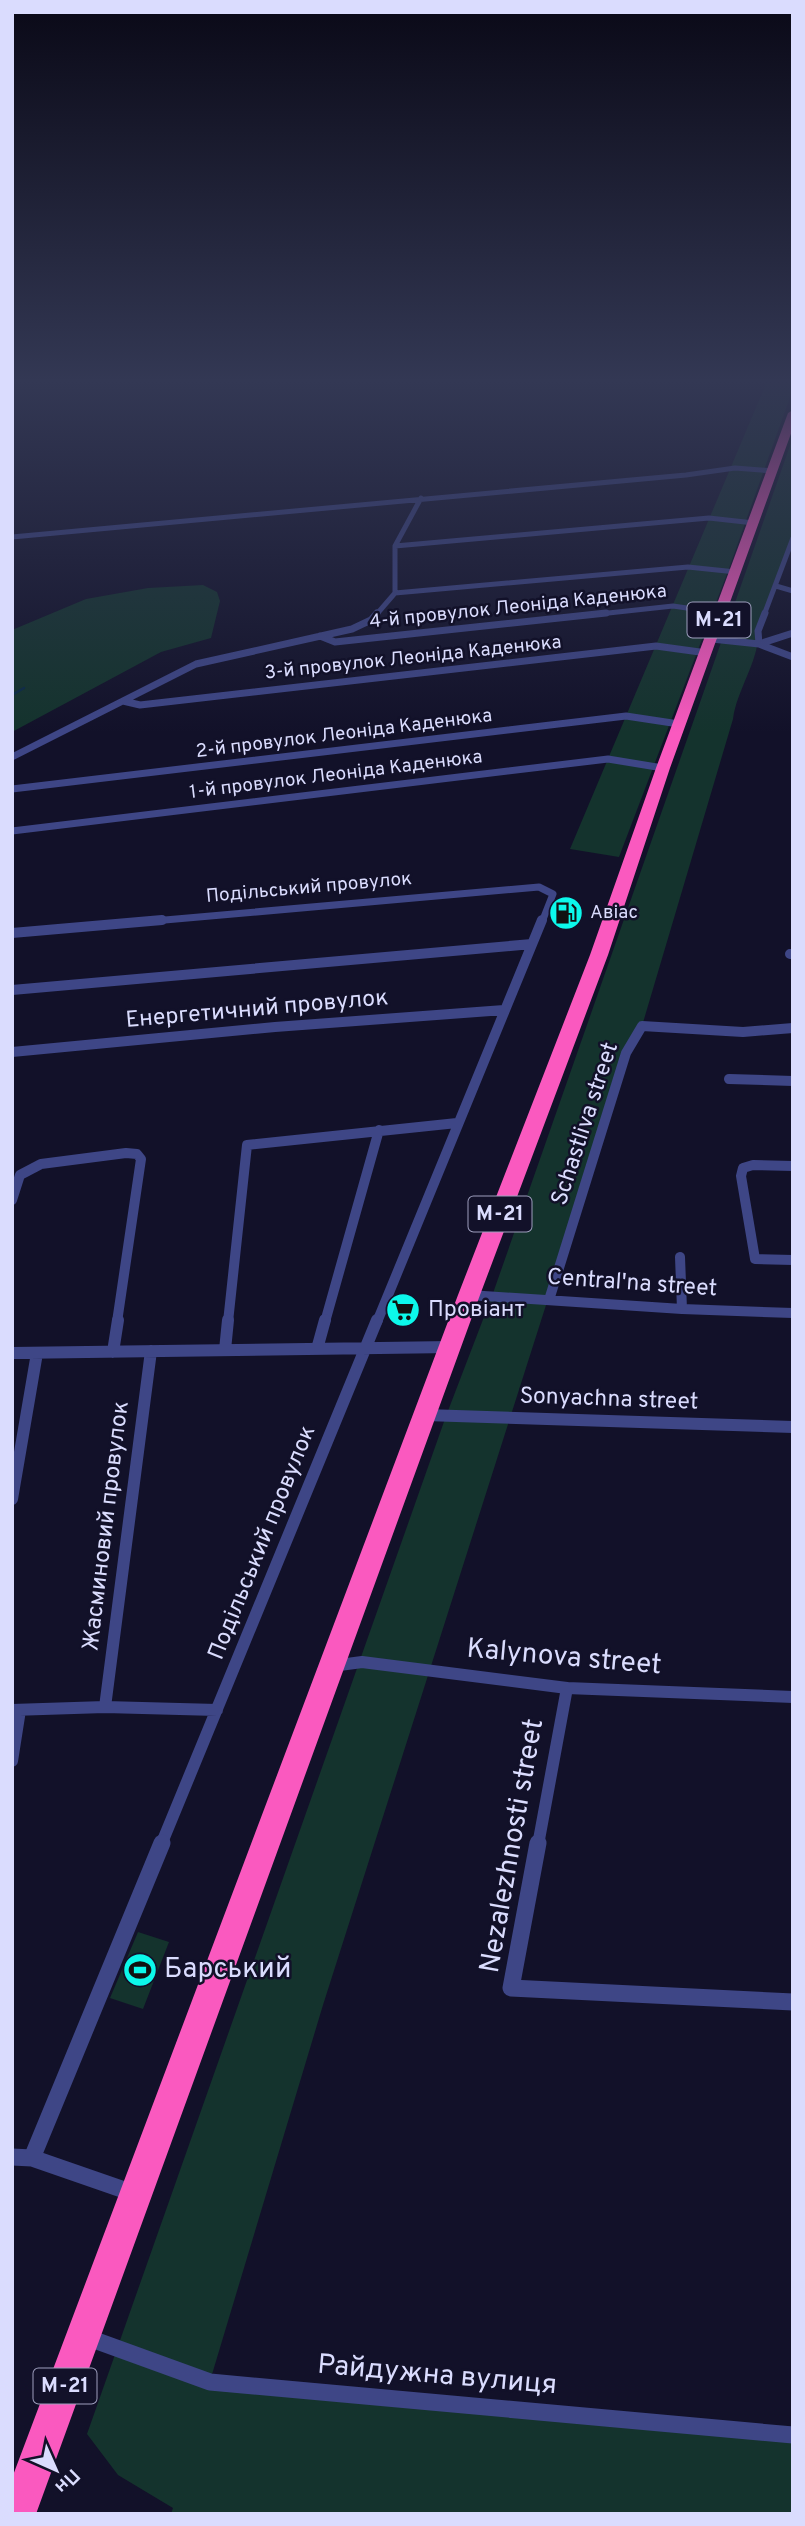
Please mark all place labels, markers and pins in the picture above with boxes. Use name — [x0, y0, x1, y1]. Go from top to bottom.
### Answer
fuel station icon: Авіас — [547, 894, 585, 932]
place label: Авіас — [590, 901, 638, 925]
supermarket icon: Провіант — [384, 1291, 422, 1329]
place label: Провіант — [428, 1296, 525, 1325]
sports icon: Барський — [121, 1951, 159, 1989]
place label: Барський — [164, 1952, 291, 1988]

